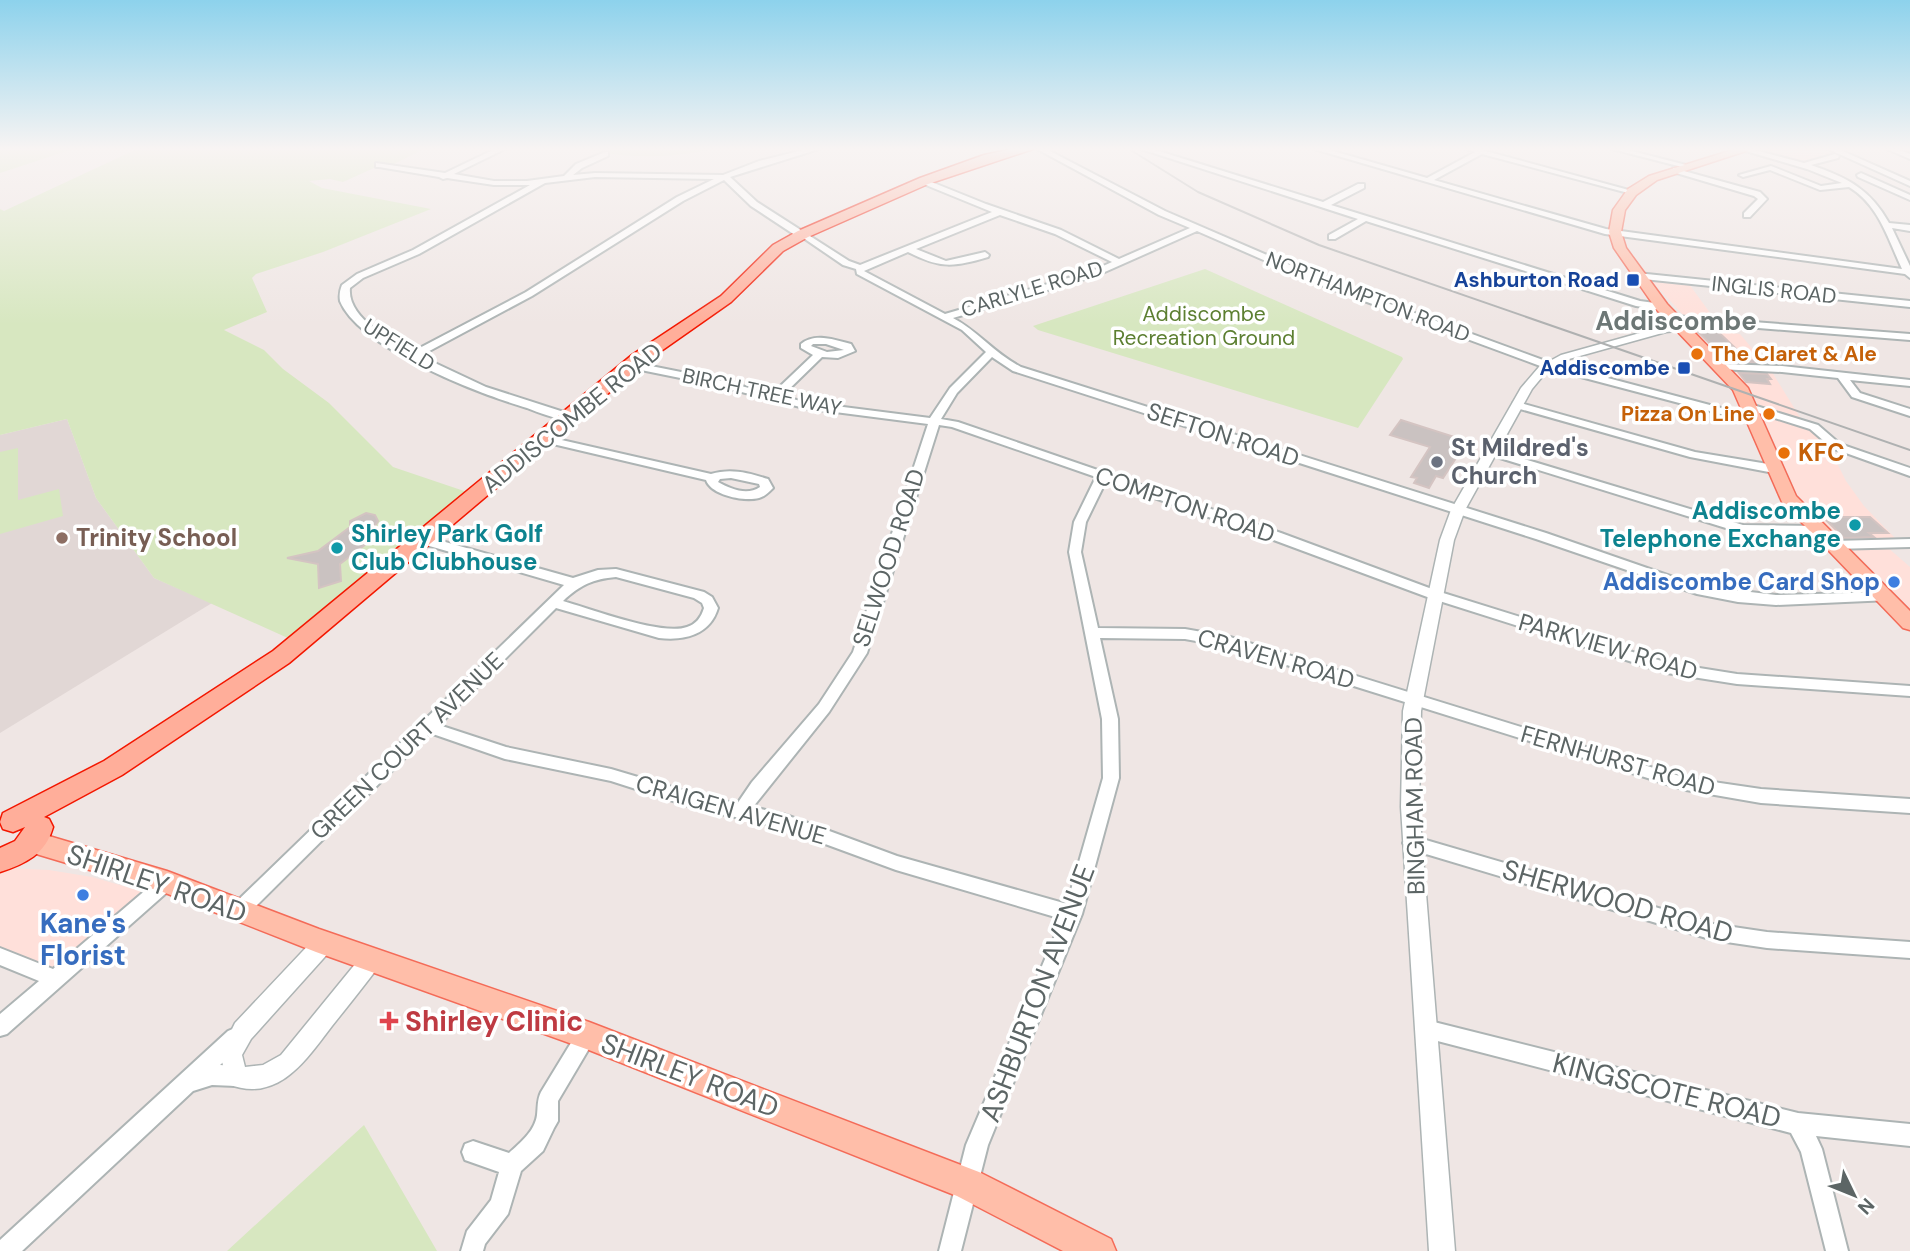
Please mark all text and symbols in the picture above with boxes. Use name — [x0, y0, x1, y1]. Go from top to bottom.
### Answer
street label: NORTHAMPTON ROAD — [1262, 245, 1474, 349]
street label: CARLYLE ROAD — [958, 254, 1106, 324]
place label: Ashburton Road — [1454, 266, 1619, 294]
street label: INGLIS ROAD — [1710, 270, 1838, 310]
marker: Ashburton Road — [1625, 272, 1641, 288]
park label: Addiscombe Recreation Ground — [1113, 300, 1295, 352]
district label: Addiscombe — [1595, 304, 1757, 338]
street label: UPFIELD — [358, 312, 440, 378]
street label: ADDISCOMBE ROAD — [475, 335, 668, 500]
place label: The Claret & Ale — [1711, 340, 1877, 368]
marker: The Claret & Ale — [1689, 346, 1705, 362]
place label: Addiscombe — [1539, 354, 1670, 382]
marker: Addiscombe — [1676, 360, 1692, 376]
street label: BIRCH TREE WAY — [680, 361, 844, 423]
street label: SEFTON ROAD — [1143, 395, 1303, 474]
place label: Pizza On Line — [1621, 400, 1755, 428]
marker: Pizza On Line — [1761, 406, 1777, 422]
place label: St Mildred's Church — [1451, 432, 1589, 491]
place label: KFC — [1798, 437, 1845, 468]
marker: KFC — [1776, 445, 1792, 461]
marker: St Mildred's Church — [1429, 454, 1445, 470]
street label: COMPTON ROAD — [1091, 459, 1279, 550]
street label: SELWOOD ROAD — [845, 465, 932, 651]
place label: Addiscombe Telephone Exchange — [1600, 495, 1841, 554]
marker: Addiscombe Telephone Exchange — [1847, 517, 1863, 533]
place label: Shirley Park Golf Club Clubhouse — [351, 518, 543, 577]
place label: Trinity School — [76, 522, 237, 553]
marker: Trinity School — [54, 530, 70, 546]
marker: Shirley Park Golf Club Clubhouse — [329, 540, 345, 556]
place label: Addiscombe Card Shop — [1603, 566, 1880, 597]
marker: Addiscombe Card Shop — [1886, 574, 1902, 590]
street label: PARKVIEW ROAD — [1515, 606, 1701, 687]
street label: CRAVEN ROAD — [1194, 621, 1358, 696]
street label: GREEN COURT AVENUE — [303, 645, 510, 846]
street label: BINGHAM ROAD — [1397, 717, 1432, 895]
street label: FERNHURST ROAD — [1517, 718, 1719, 803]
street label: CRAIGEN AVENUE — [632, 767, 830, 852]
street label: SHIRLEY ROAD — [62, 835, 252, 931]
street label: SHERWOOD ROAD — [1498, 851, 1738, 952]
street label: ASHBURTON AVENUE — [971, 859, 1104, 1127]
marker: Kane's Florist — [75, 887, 91, 903]
place label: Kane's Florist — [40, 905, 126, 974]
place label: Shirley Clinic — [405, 1003, 583, 1040]
marker: Shirley Clinic — [379, 1011, 399, 1031]
street label: SHIRLEY ROAD — [596, 1025, 784, 1126]
street label: KINGSCOTE ROAD — [1549, 1044, 1785, 1137]
north arrow — [1819, 1160, 1889, 1230]
text: N — [1852, 1193, 1880, 1220]

